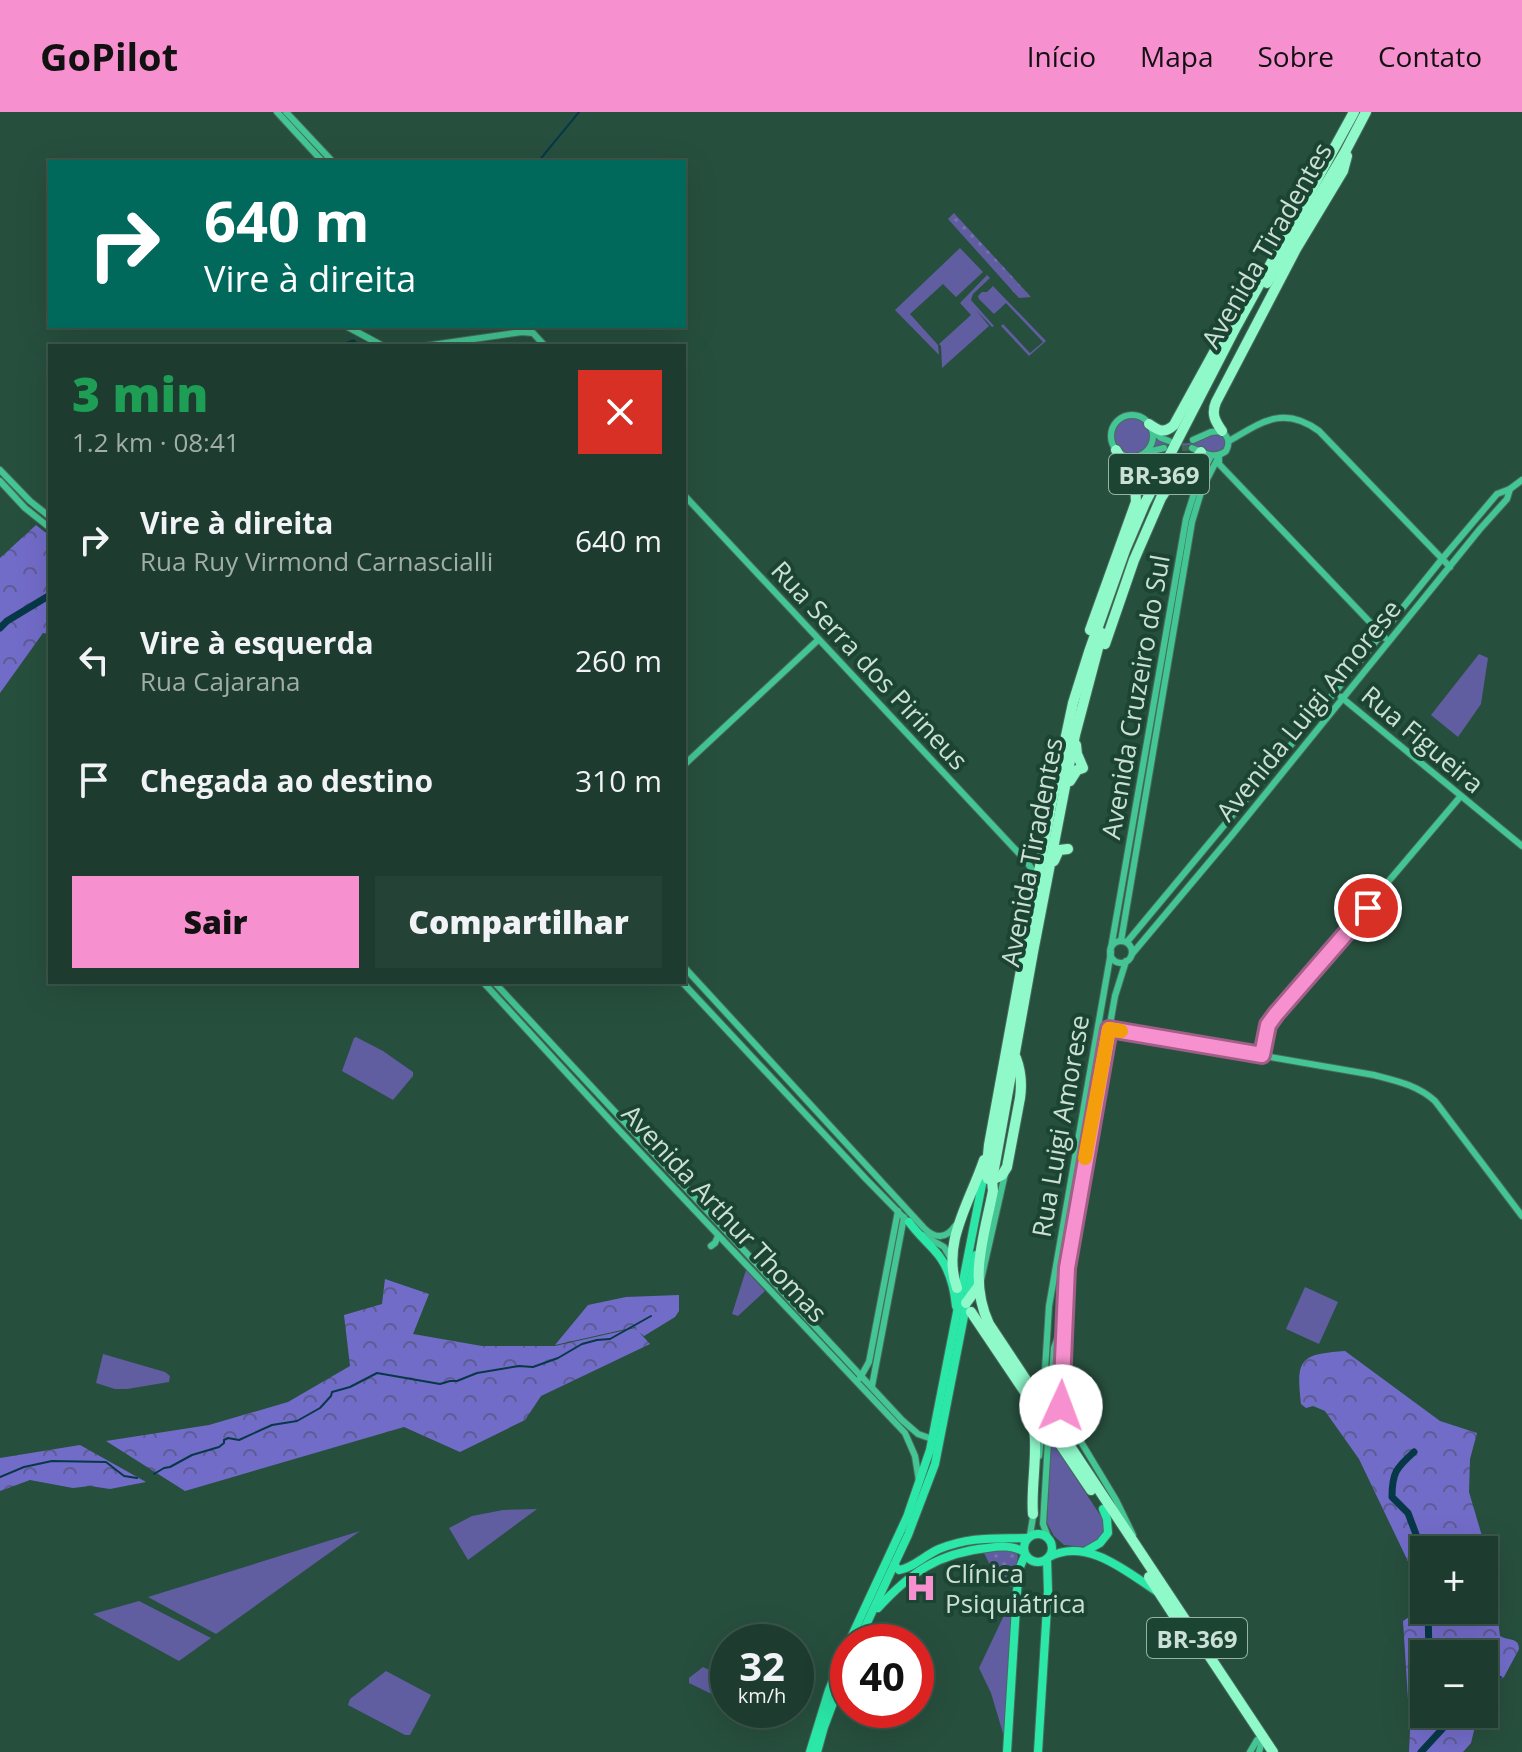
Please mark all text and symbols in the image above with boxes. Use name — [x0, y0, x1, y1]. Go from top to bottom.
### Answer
text: GoPilot — [40, 30, 178, 82]
text: Início — [1027, 37, 1096, 75]
text: Mapa — [1140, 37, 1213, 75]
text: Sobre — [1257, 37, 1334, 75]
text: Contato — [1378, 37, 1482, 75]
street label: Avenida Tiradentes — [1192, 135, 1340, 355]
text: 640 m — [204, 182, 370, 258]
icon: right — [72, 192, 176, 296]
text: Vire à direita — [204, 254, 416, 303]
text: 3 min — [72, 361, 208, 426]
button: close — [578, 370, 662, 454]
text: 1.2 km · 08:41 — [72, 424, 240, 460]
road number: BR-369 — [1109, 454, 1209, 494]
text: Vire à direita — [140, 502, 334, 543]
icon: right — [72, 518, 116, 562]
text: 640 m — [575, 520, 662, 561]
text: Rua Ruy Virmond Carnascialli — [140, 543, 493, 579]
street label: Avenida Cruzeiro do Sul — [1092, 552, 1178, 842]
street label: Rua Serra dos Pirineus — [764, 553, 976, 777]
street label: Avenida Luigi Amorese — [1207, 592, 1409, 828]
text: Vire à esquerda — [140, 622, 374, 663]
icon: left — [72, 638, 116, 682]
text: 260 m — [575, 640, 662, 681]
text: Rua Cajarana — [140, 663, 301, 699]
street label: Rua Figueira — [1354, 677, 1492, 801]
street label: Avenida Tiradentes — [991, 735, 1071, 969]
icon: arrive — [72, 758, 116, 802]
text: Chegada ao destino — [140, 760, 433, 801]
text: 310 m — [575, 760, 662, 801]
pin — [1334, 874, 1402, 942]
button: Sair — [72, 876, 359, 968]
button: Compartilhar — [375, 876, 662, 968]
icon: arrive — [1346, 886, 1390, 930]
street label: Rua Luigi Amorese — [1023, 1012, 1097, 1240]
street label: Avenida Arthur Thomas — [614, 1096, 836, 1330]
position arrow — [1019, 1364, 1103, 1448]
map controls — [1410, 1536, 1498, 1728]
button: + — [1410, 1536, 1498, 1624]
place label: Clínica Psiquiátrica — [945, 1555, 1086, 1621]
hospital icon: Clínica Psiquiátrica — [904, 1571, 938, 1605]
road number: BR-369 — [1147, 1618, 1247, 1658]
speed limit sign: 40 — [830, 1624, 934, 1728]
text: 32 — [739, 1638, 785, 1693]
button: − — [1410, 1640, 1498, 1728]
text: km/h — [738, 1682, 786, 1709]

